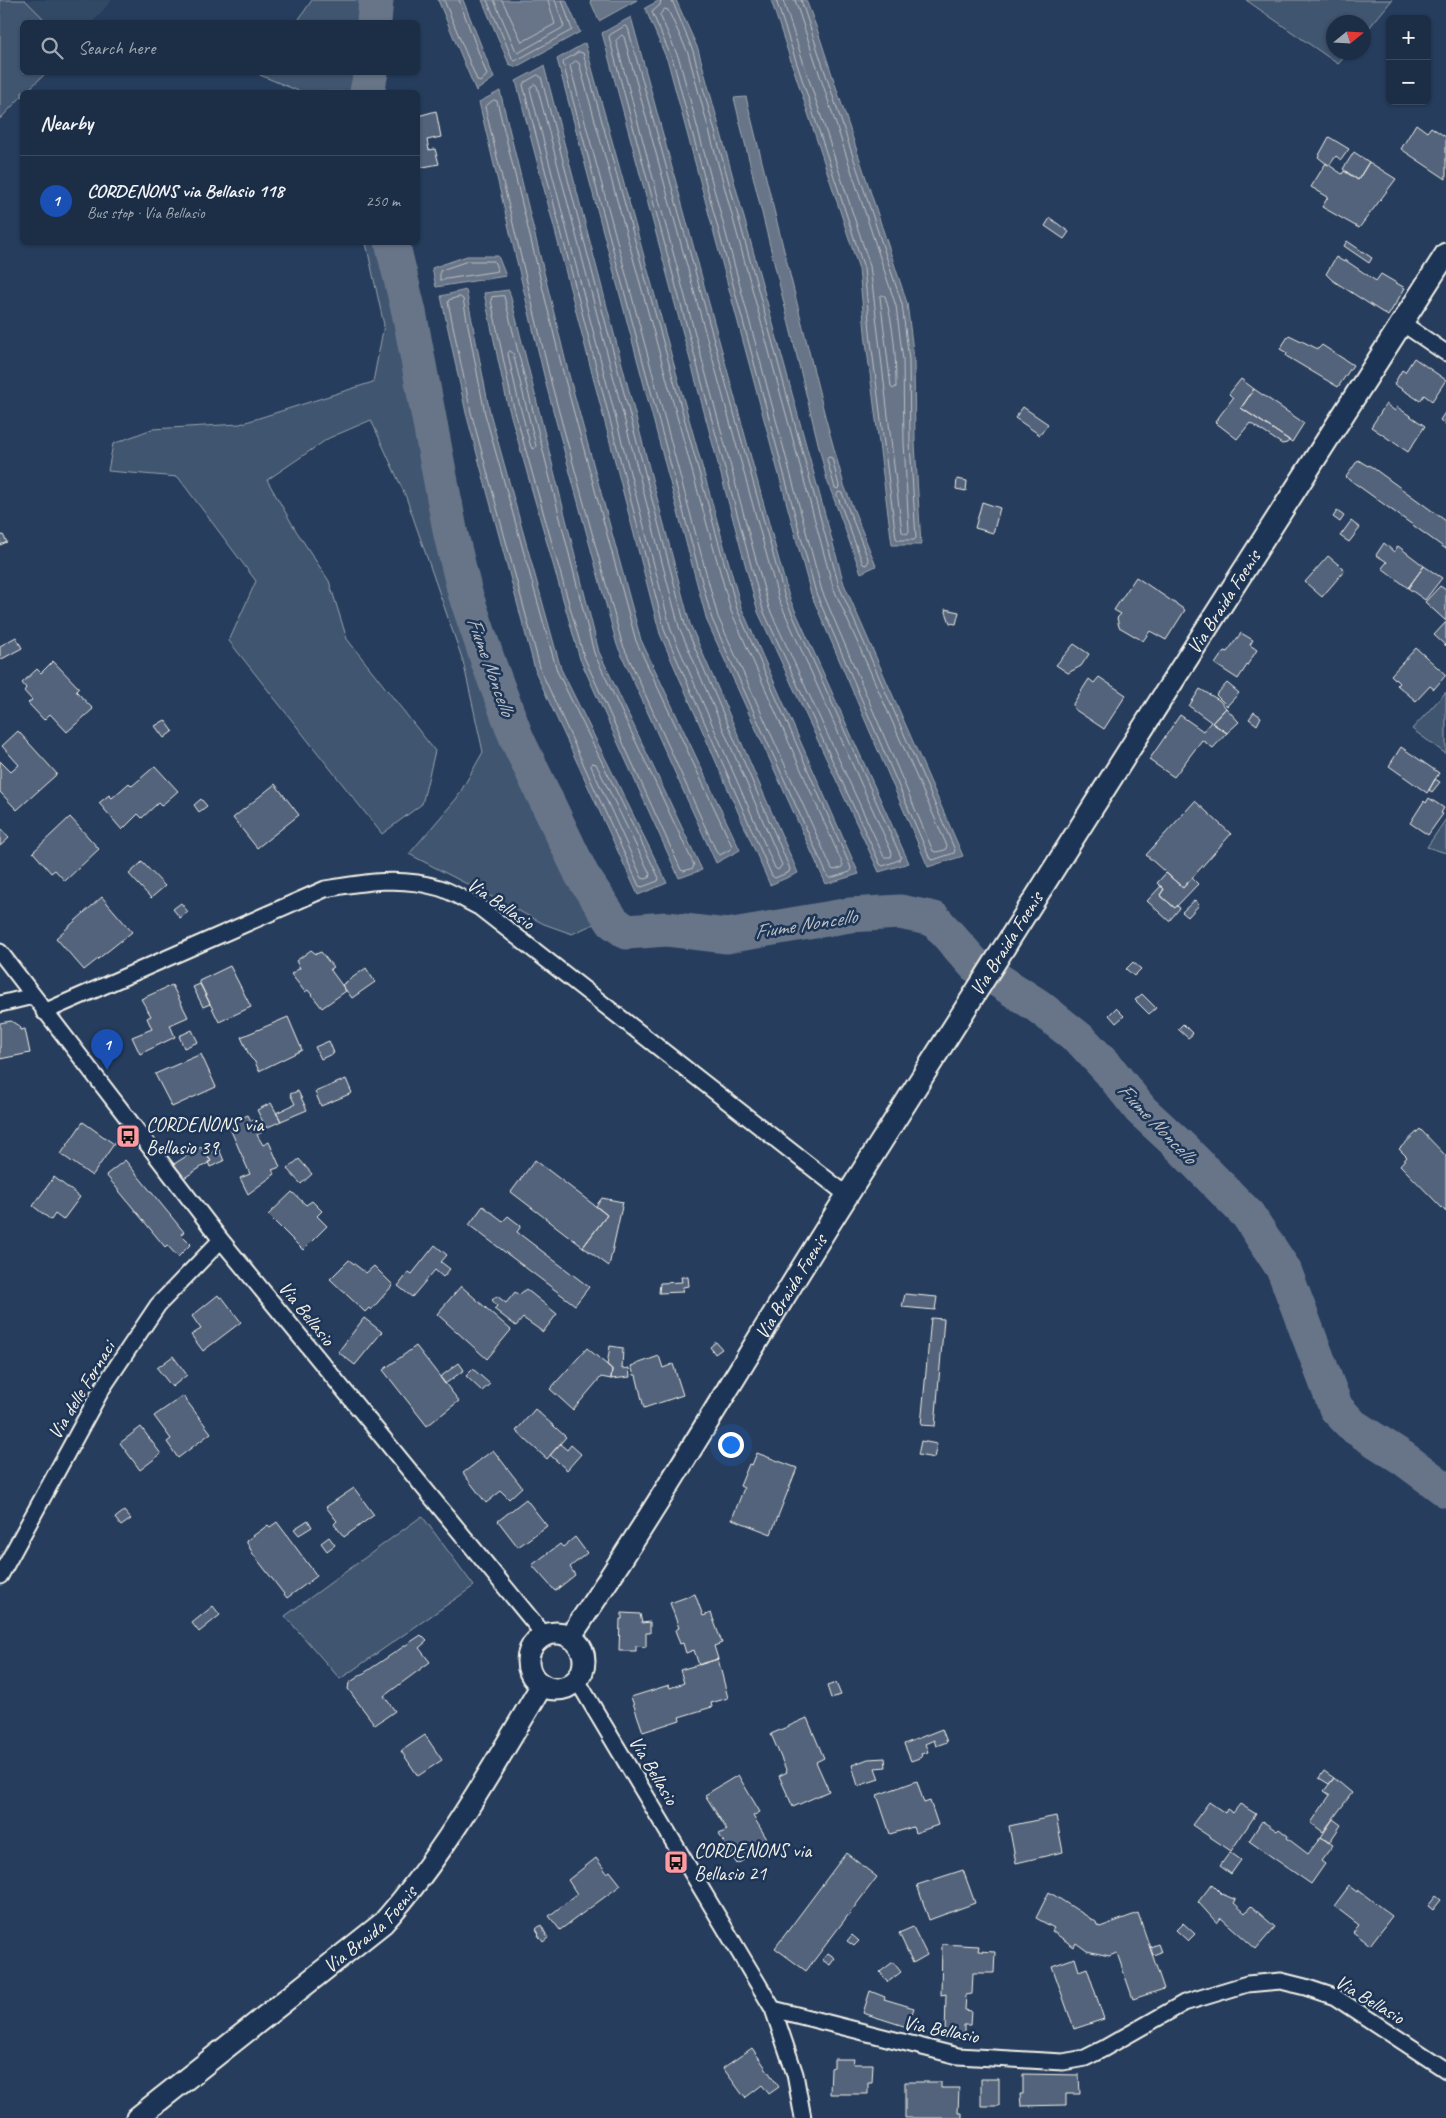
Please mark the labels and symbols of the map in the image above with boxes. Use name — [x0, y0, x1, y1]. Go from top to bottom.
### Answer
north arrow — [1326, 15, 1371, 60]
street label: Via Braida Foenis — [1181, 544, 1267, 659]
water label: Fiume Noncello — [461, 613, 522, 721]
street label: Via Bellasio — [462, 872, 540, 936]
street label: Via Braida Foenis — [964, 885, 1050, 1001]
water label: Fiume Noncello — [752, 903, 860, 945]
pin: 1 — [91, 1029, 123, 1070]
water label: Fiume Noncello — [1112, 1077, 1204, 1171]
place label: CORDENONS via Bellasio 39 — [146, 1112, 265, 1160]
bus stop icon: CORDENONS via Bellasio 39 — [115, 1123, 141, 1149]
street label: Via Braida Foenis — [749, 1228, 834, 1344]
street label: Via Bellasio — [273, 1276, 341, 1352]
street label: Via delle Fornaci — [42, 1335, 122, 1444]
your location — [718, 1432, 744, 1458]
street label: Via Bellasio — [623, 1731, 684, 1810]
place label: CORDENONS via Bellasio 21 — [694, 1838, 813, 1886]
bus stop icon: CORDENONS via Bellasio 21 — [663, 1849, 689, 1875]
street label: Via Braida Foenis — [318, 1879, 423, 1979]
street label: Via Bellasio — [1331, 1969, 1410, 2030]
street label: Via Bellasio — [901, 2010, 982, 2049]

